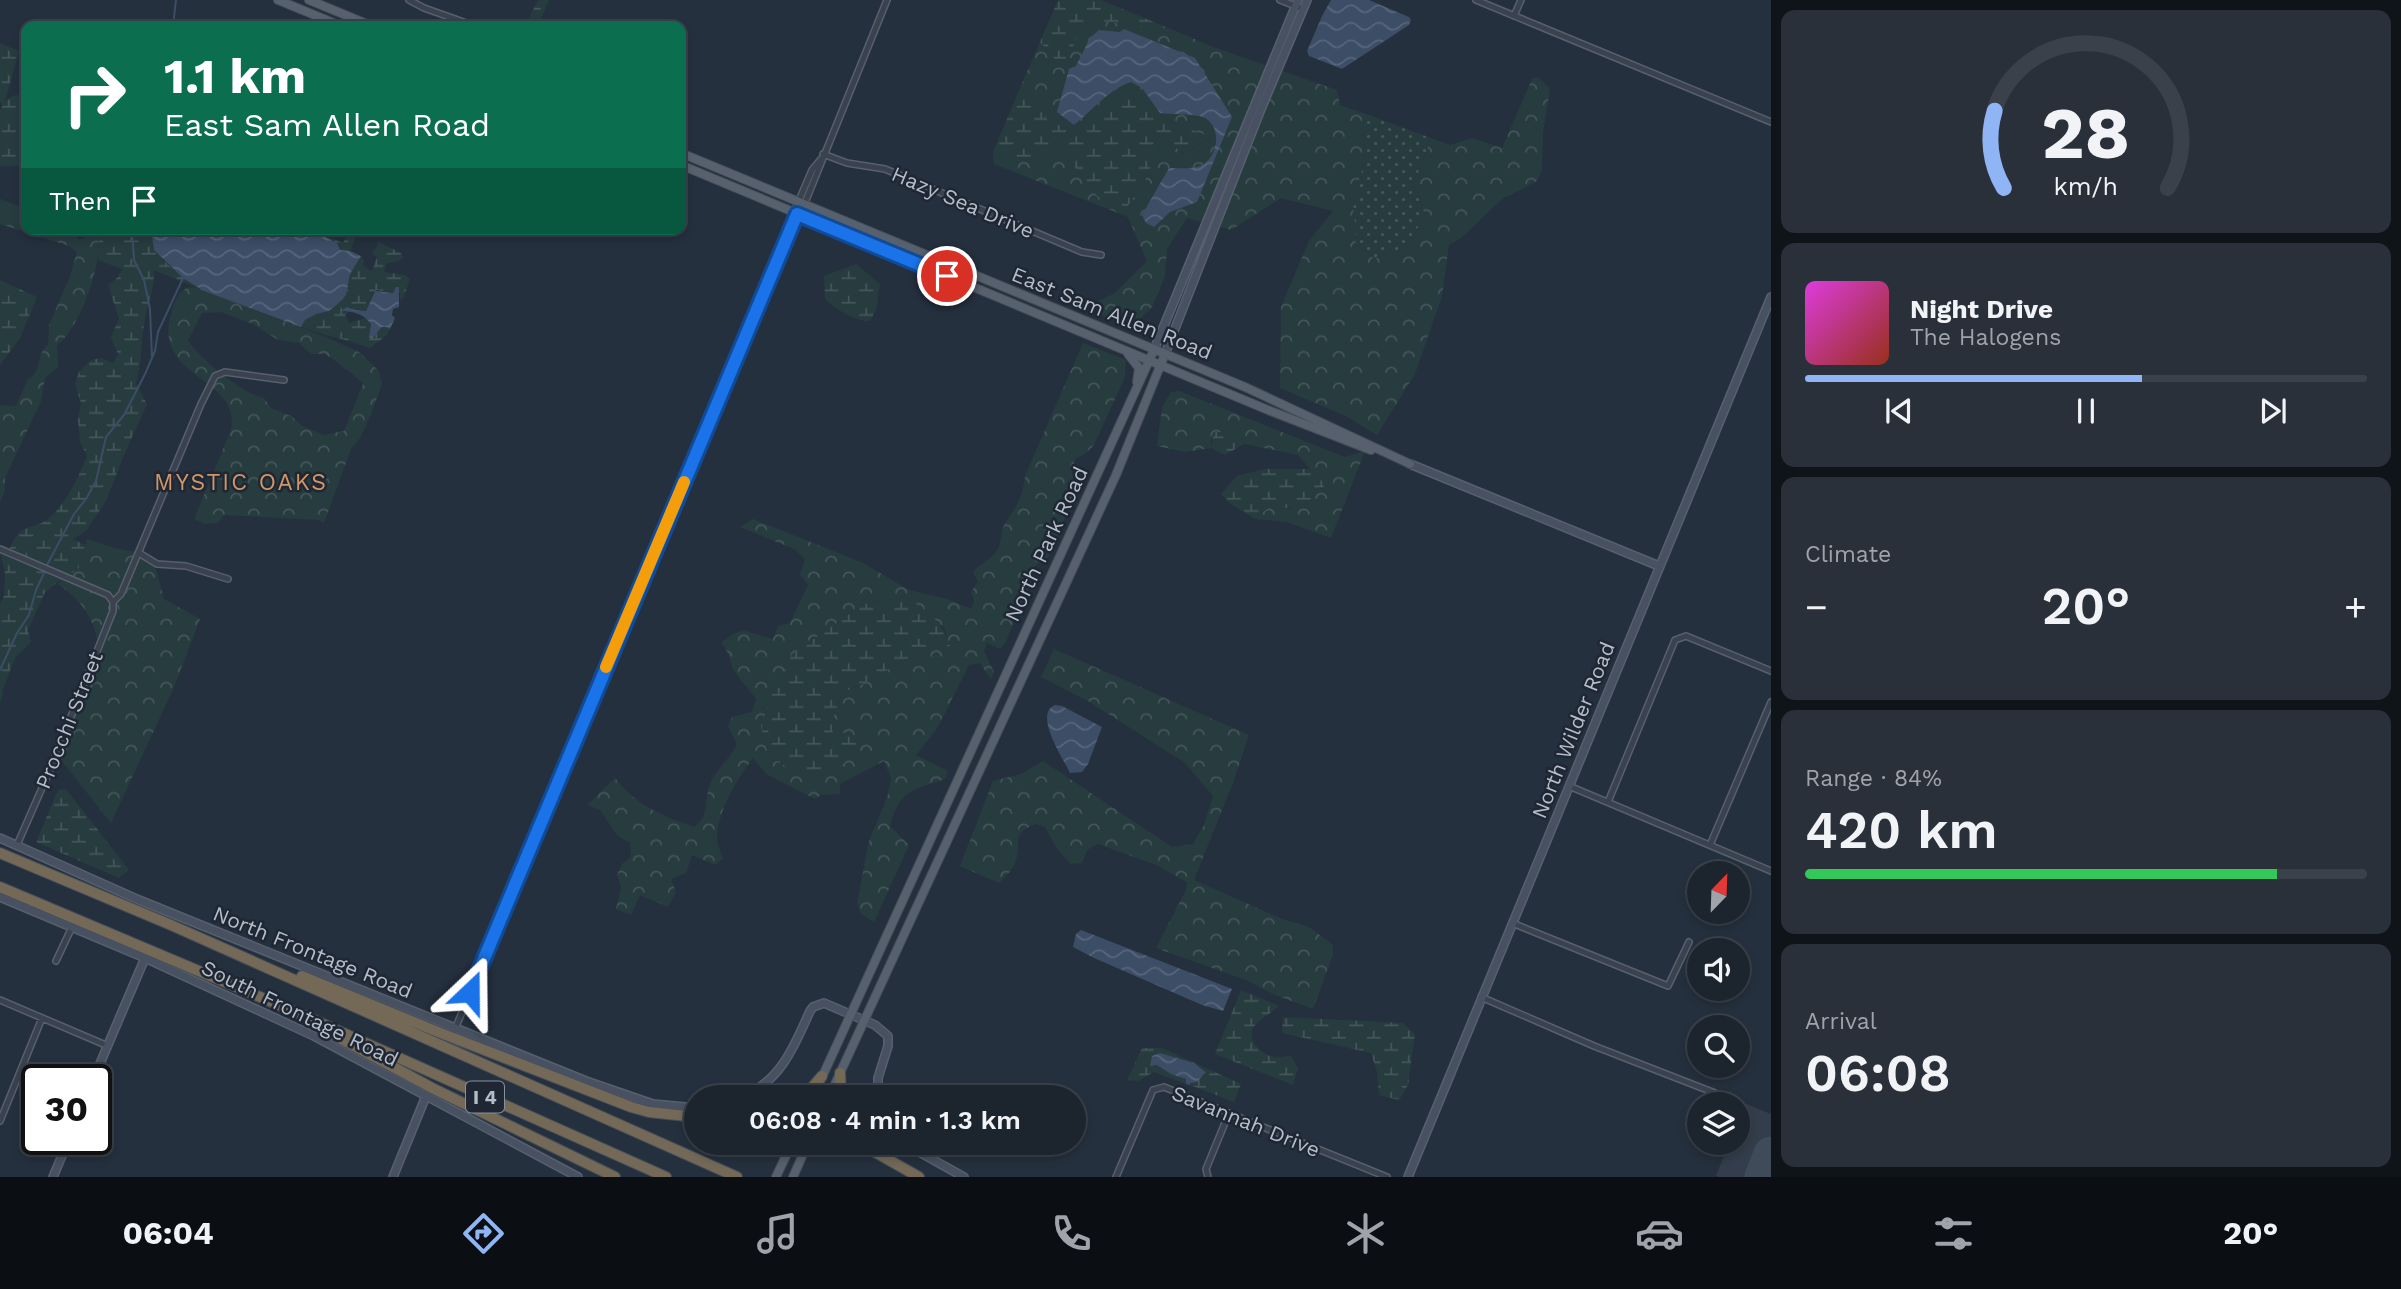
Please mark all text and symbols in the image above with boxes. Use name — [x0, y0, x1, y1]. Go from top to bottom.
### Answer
text: 1.1 km — [164, 47, 306, 105]
icon: right — [49, 49, 140, 140]
text: 28 — [2041, 90, 2131, 176]
text: East Sam Allen Road — [164, 106, 490, 144]
street label: Hazy Sea Drive — [888, 161, 1038, 243]
text: km/h — [2054, 172, 2118, 201]
icon: arrive — [125, 182, 163, 220]
text: Then — [49, 186, 111, 216]
pin — [917, 246, 977, 306]
icon: arrive — [928, 257, 966, 295]
street label: East Sam Allen Road — [1008, 261, 1216, 365]
text: Night Drive — [1910, 294, 2053, 324]
text: The Halogens — [1910, 324, 2061, 351]
icon: previous — [1880, 392, 1918, 430]
icon: pause — [2067, 392, 2105, 430]
icon: next — [2254, 392, 2292, 430]
street label: North Park Road — [999, 463, 1093, 625]
district label: MYSTIC OAKS — [154, 469, 328, 496]
text: Climate — [1805, 541, 1891, 568]
text: 20° — [2042, 576, 2130, 637]
text: − — [1805, 585, 1828, 629]
text: + — [2344, 585, 2367, 629]
street label: North Wilder Road — [1526, 638, 1620, 822]
street label: Procchi Street — [30, 647, 108, 792]
text: Range · 84% — [1805, 765, 1942, 792]
text: 420 km — [1805, 800, 1998, 861]
north arrow — [1687, 861, 1750, 924]
map controls — [1687, 861, 1750, 1155]
street label: North Frontage Road — [210, 901, 416, 1003]
button: sound — [1687, 938, 1750, 1001]
street label: South Frontage Road — [197, 954, 403, 1072]
position arrow — [433, 955, 507, 1029]
text: Arrival — [1805, 1008, 1877, 1035]
button: search — [1687, 1015, 1750, 1078]
text: 06:08 — [1805, 1043, 1951, 1104]
speed limit sign: 30 — [21, 1064, 112, 1155]
street label: Savannah Drive — [1168, 1080, 1324, 1162]
road number: I 4 — [466, 1082, 504, 1112]
button: layers — [1687, 1092, 1750, 1155]
text: 06:08 · 4 min · 1.3 km — [749, 1105, 1021, 1135]
icon: directions — [459, 1209, 508, 1258]
icon: music — [753, 1209, 802, 1258]
icon: phone — [1047, 1209, 1096, 1258]
icon: climate — [1341, 1209, 1390, 1258]
icon: car — [1635, 1209, 1684, 1258]
icon: filters — [1929, 1209, 1978, 1258]
text: 06:04 — [123, 1214, 214, 1252]
text: 20° — [2223, 1214, 2278, 1252]

